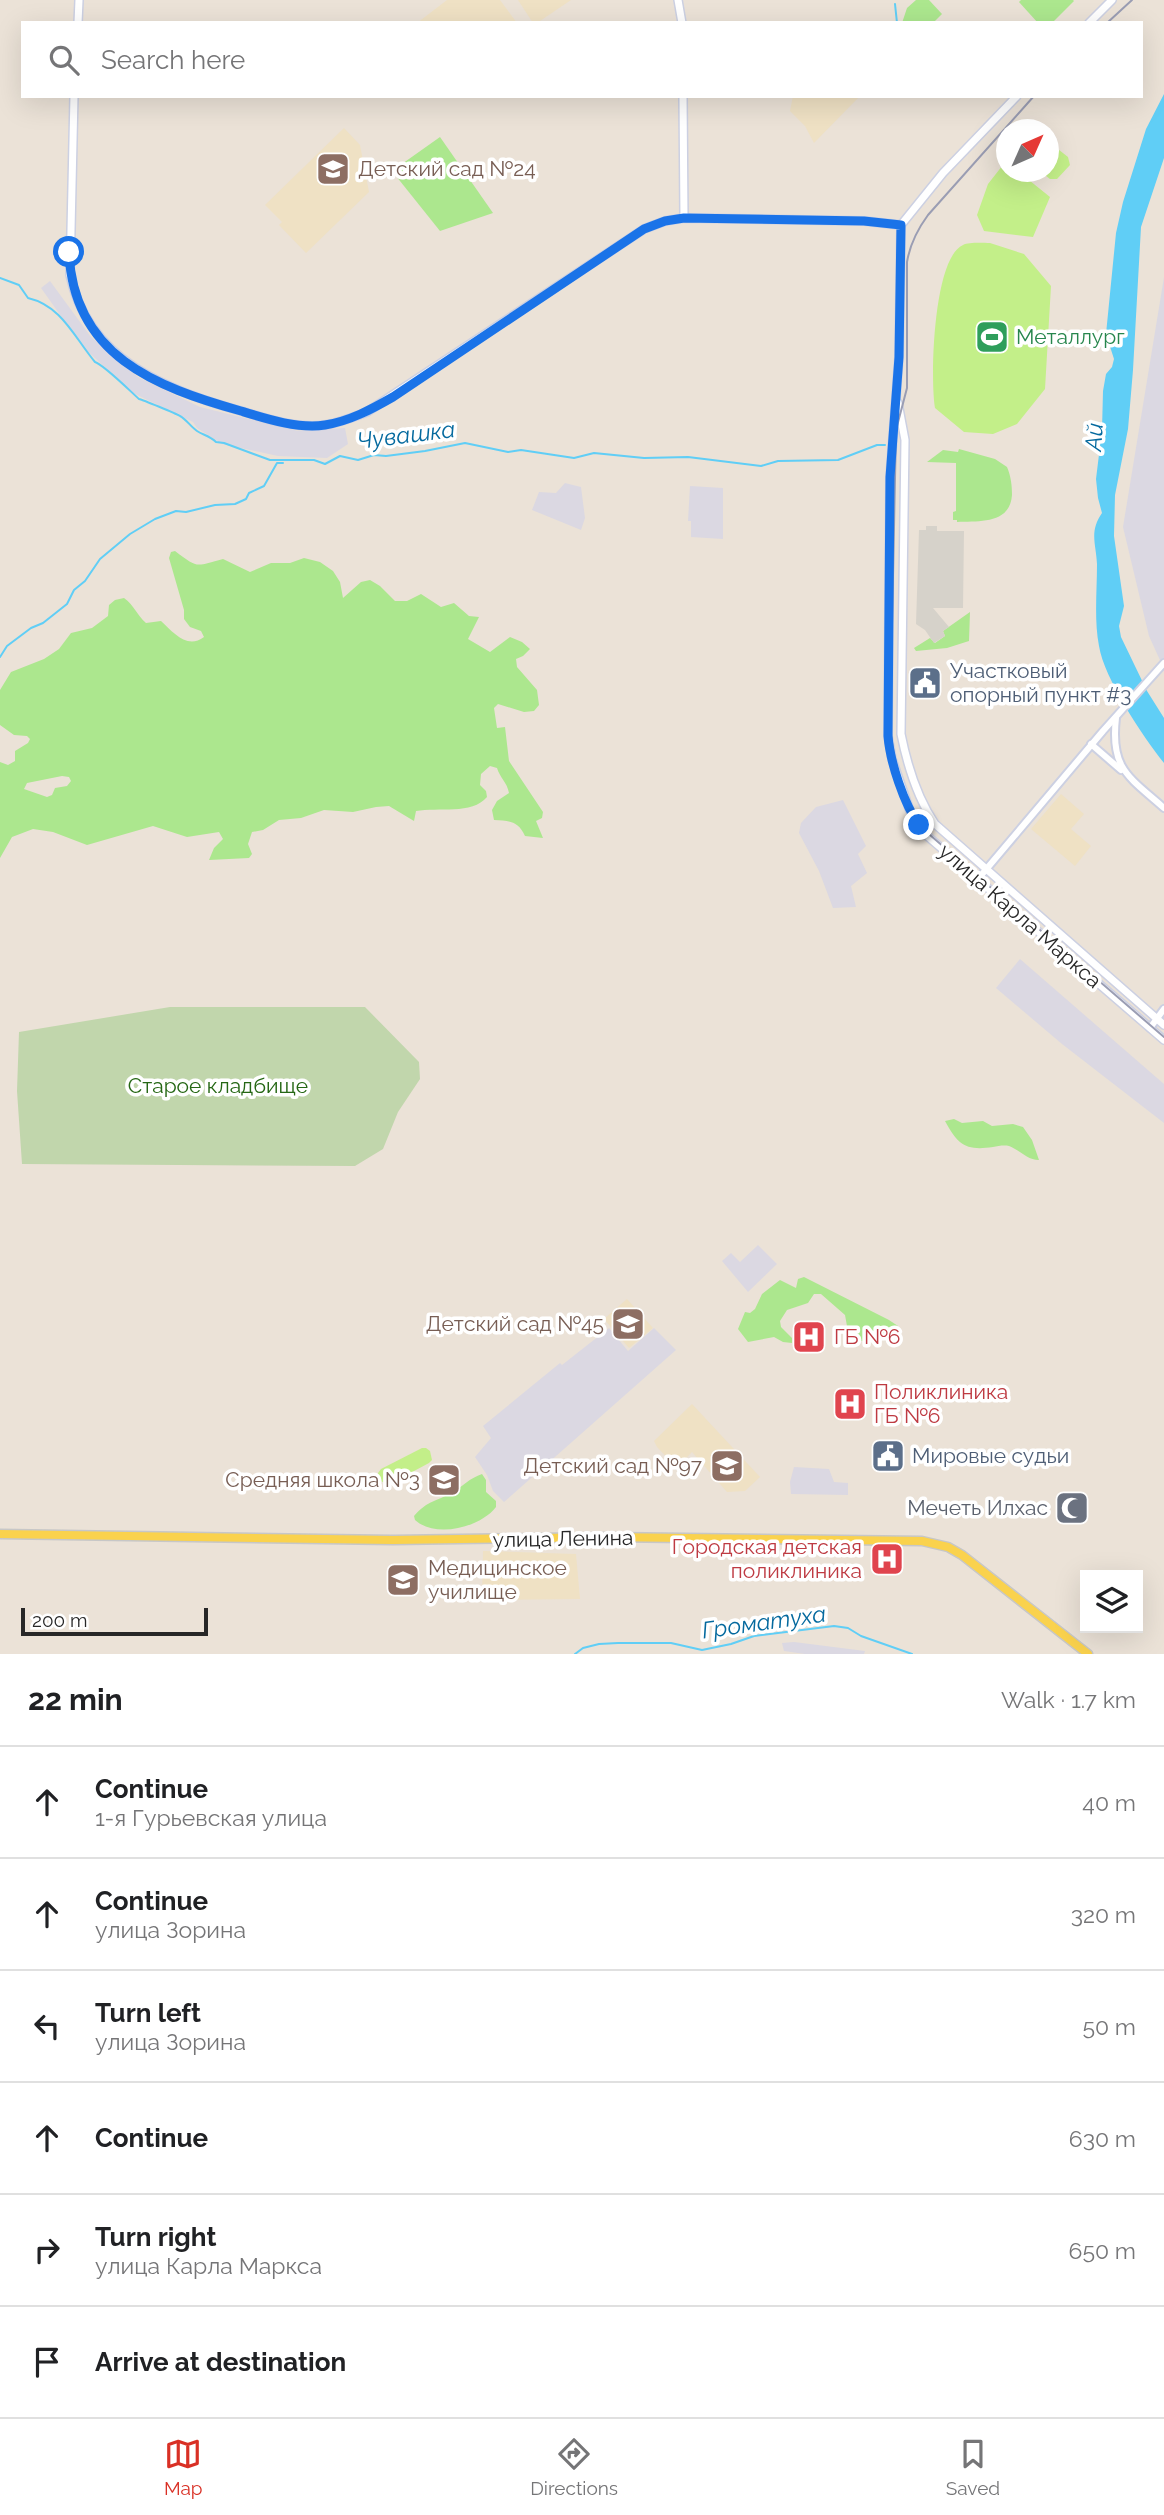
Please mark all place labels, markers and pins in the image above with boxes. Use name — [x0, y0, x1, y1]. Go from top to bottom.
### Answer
school or university icon: Детский сад №24 — [314, 150, 352, 188]
place label: Детский сад №24 — [358, 156, 536, 181]
sports icon: Металлург — [973, 318, 1011, 356]
place label: Металлург — [1016, 324, 1125, 349]
place label: Участковый опорный пункт #3 — [950, 658, 1132, 707]
public building icon: Участковый опорный пункт #3 — [906, 664, 944, 702]
school or university icon: Детский сад №45 — [609, 1305, 647, 1343]
place label: Детский сад №45 — [426, 1311, 604, 1336]
hospital icon: ГБ №6 — [790, 1318, 828, 1356]
place label: ГБ №6 — [834, 1324, 901, 1349]
place label: Поликлиника ГБ №6 — [874, 1379, 1008, 1428]
hospital icon: Поликлиника ГБ №6 — [831, 1385, 869, 1423]
public building icon: Мировые судьи — [869, 1437, 907, 1475]
place label: Мировые судьи — [912, 1443, 1069, 1468]
school or university icon: Детский сад №97 — [708, 1447, 746, 1485]
place label: Детский сад №97 — [523, 1453, 703, 1478]
school or university icon: Средняя школа №3 — [425, 1461, 463, 1499]
place label: Средняя школа №3 — [225, 1467, 420, 1492]
mosque icon: Мечеть Илхас — [1053, 1489, 1091, 1527]
place label: Мечеть Илхас — [907, 1495, 1048, 1520]
place label: Городская детская поликлиника — [672, 1534, 862, 1583]
hospital icon: Городская детская поликлиника — [868, 1540, 906, 1578]
place label: Медицинское училище — [428, 1555, 567, 1604]
school or university icon: Медицинское училище — [384, 1561, 422, 1599]

